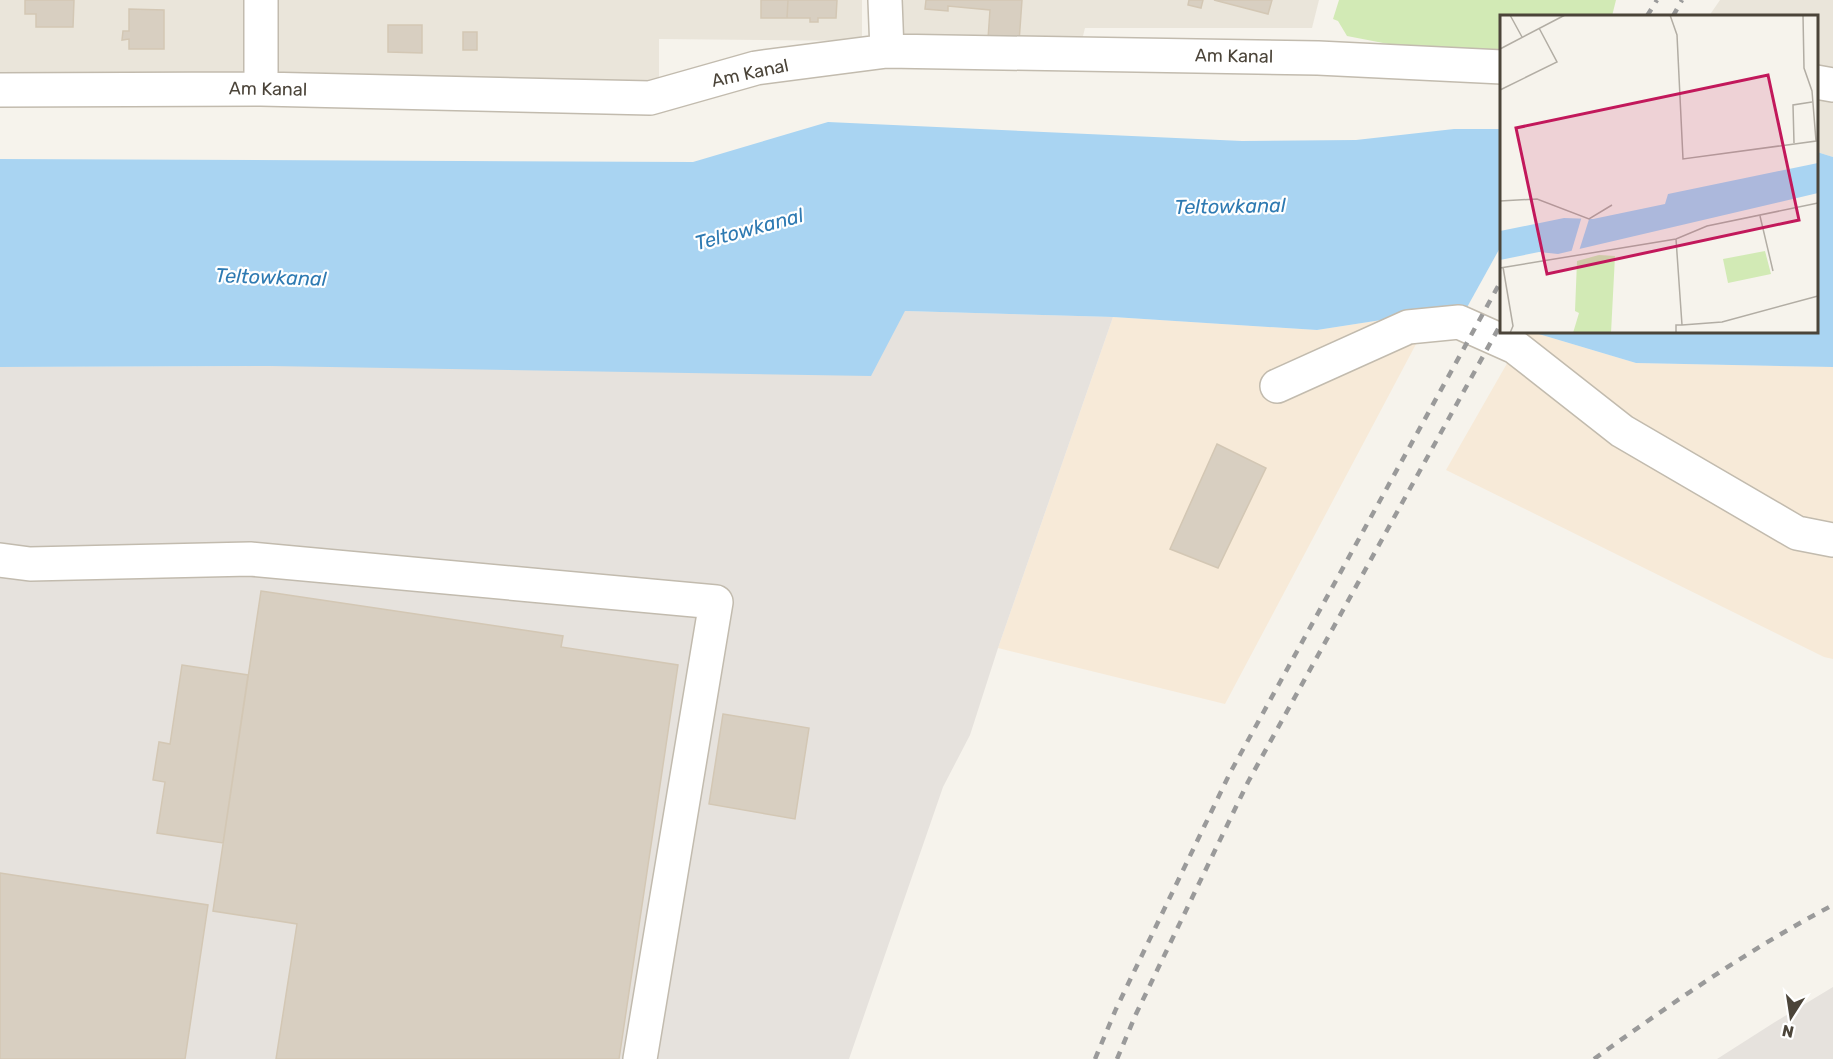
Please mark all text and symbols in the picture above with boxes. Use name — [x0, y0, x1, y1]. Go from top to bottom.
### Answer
inset map — [1500, 15, 1818, 333]
street label: Am Kanal — [1195, 44, 1273, 68]
street label: Am Kanal — [709, 54, 791, 92]
street label: Am Kanal — [229, 77, 307, 101]
water label: Teltowkanal — [1174, 193, 1287, 219]
water label: Teltowkanal — [692, 203, 807, 255]
water label: Teltowkanal — [215, 263, 328, 291]
north arrow — [1761, 987, 1821, 1047]
text: N — [1780, 1021, 1796, 1042]

